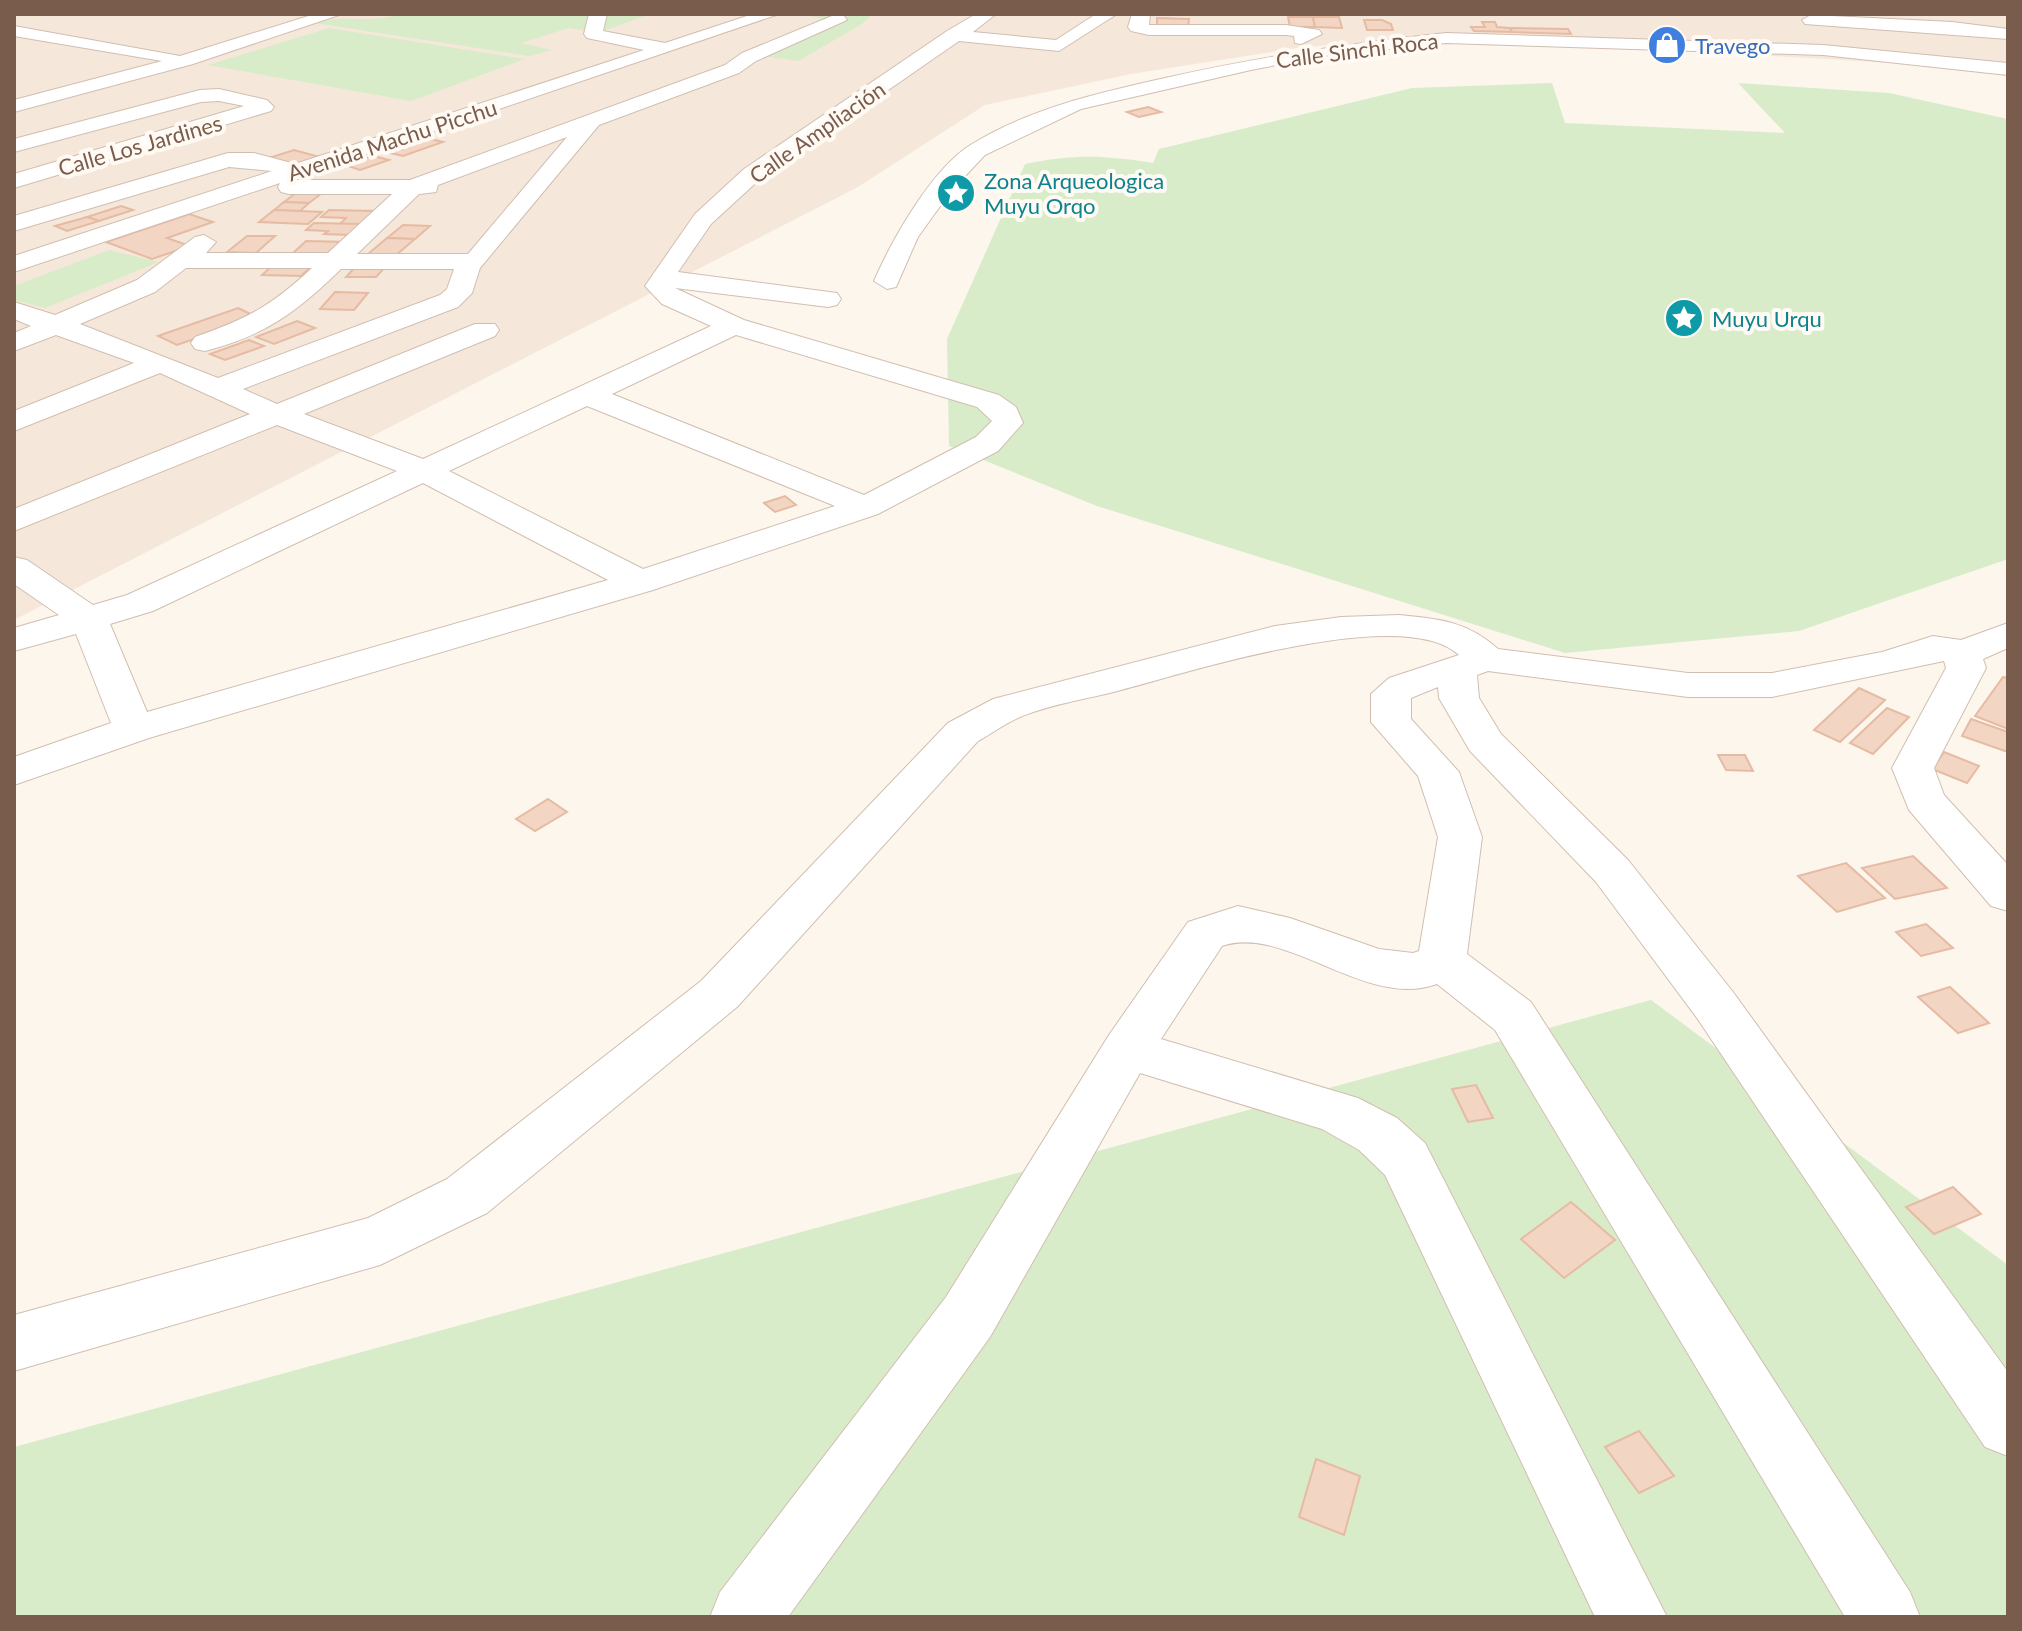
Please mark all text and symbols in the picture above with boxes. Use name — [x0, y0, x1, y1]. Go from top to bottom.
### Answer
shop icon: Travego — [1646, 24, 1688, 66]
street label: Calle Sinchi Roca — [1274, 27, 1440, 73]
place label: Travego — [1695, 32, 1771, 59]
street label: Calle Ampliación — [744, 75, 890, 189]
street label: Avenida Machu Picchu — [284, 93, 500, 187]
street label: Calle Los Jardines — [55, 109, 225, 181]
place label: Zona Arqueologica Muyu Orqo — [984, 167, 1164, 219]
place icon: Zona Arqueologica Muyu Orqo — [935, 172, 977, 214]
place icon: Muyu Urqu — [1663, 297, 1705, 339]
place label: Muyu Urqu — [1712, 305, 1822, 332]

